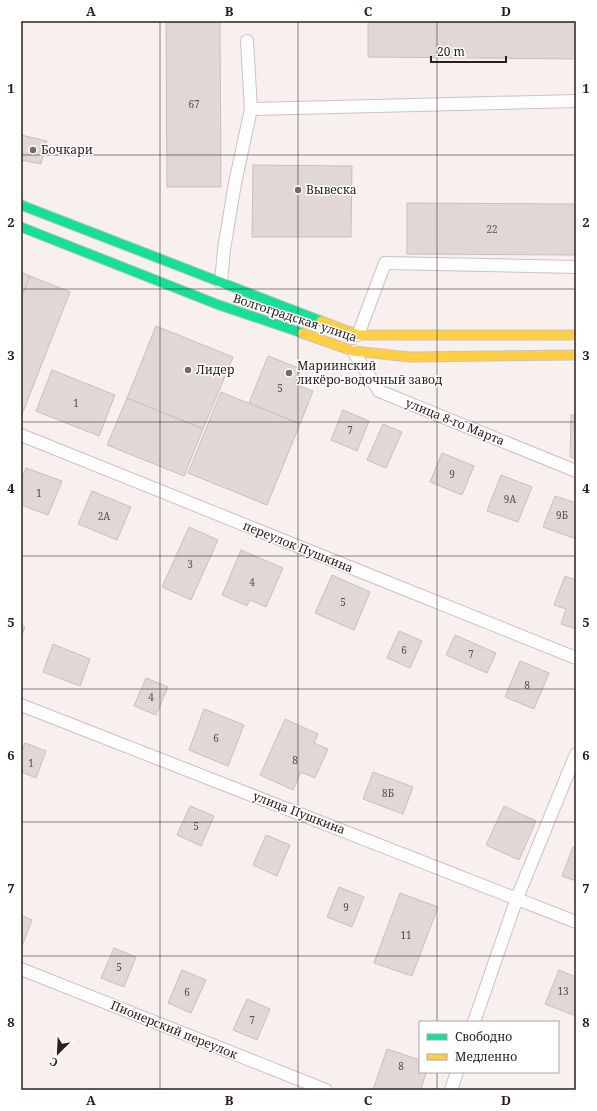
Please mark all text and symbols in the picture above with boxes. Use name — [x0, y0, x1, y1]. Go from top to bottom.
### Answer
text: A — [86, 2, 96, 20]
text: B — [225, 2, 234, 20]
text: C — [364, 2, 373, 20]
text: D — [501, 2, 511, 20]
scale bar — [431, 38, 506, 64]
text: 20 m — [437, 43, 465, 60]
text: 1 — [7, 79, 15, 97]
text: 1 — [582, 79, 590, 97]
house number: 67 — [188, 97, 200, 111]
place label: Бочкари — [41, 141, 93, 158]
marker: Бочкари — [28, 145, 38, 155]
place label: Вывеска — [306, 181, 357, 198]
marker: Вывеска — [293, 185, 303, 195]
text: 2 — [7, 213, 15, 231]
text: 2 — [582, 213, 590, 231]
house number: 22 — [486, 222, 498, 236]
street label: Волгоградская улица — [231, 289, 359, 346]
text: 3 — [7, 346, 15, 364]
text: 3 — [582, 346, 590, 364]
place label: Мариинский ликёро-водочный завод — [297, 357, 442, 388]
place label: Лидер — [196, 361, 235, 378]
marker: Лидер — [183, 365, 193, 375]
marker: Мариинский ликёро-водочный завод — [284, 368, 294, 378]
house number: 5 — [277, 381, 283, 395]
street label: улица 8-го Марта — [403, 394, 507, 449]
house number: 1 — [73, 396, 79, 410]
house number: 7 — [347, 423, 353, 437]
house number: 9 — [449, 467, 455, 481]
text: 4 — [7, 479, 15, 497]
text: 4 — [582, 479, 590, 497]
house number: 1 — [36, 486, 42, 500]
house number: 9А — [504, 492, 517, 506]
house number: 9Б — [556, 508, 568, 522]
house number: 2А — [98, 509, 111, 523]
street label: переулок Пушкина — [241, 517, 356, 576]
house number: 3 — [187, 557, 193, 571]
house number: 4 — [249, 575, 255, 589]
house number: 5 — [340, 595, 346, 609]
text: 5 — [7, 613, 15, 631]
text: 5 — [582, 613, 590, 631]
house number: 6 — [401, 643, 407, 657]
house number: 7 — [468, 647, 474, 661]
house number: 8 — [524, 678, 530, 692]
house number: 4 — [148, 690, 154, 704]
house number: 6 — [213, 731, 219, 745]
text: 6 — [7, 746, 15, 764]
text: 6 — [582, 746, 590, 764]
house number: 8 — [292, 753, 298, 767]
house number: 1 — [28, 756, 34, 770]
house number: 8Б — [382, 786, 394, 800]
street label: улица Пушкина — [250, 787, 348, 838]
house number: 5 — [193, 819, 199, 833]
text: 7 — [7, 879, 15, 897]
text: 7 — [582, 879, 590, 897]
house number: 9 — [343, 900, 349, 914]
house number: 11 — [400, 928, 412, 942]
house number: 5 — [116, 960, 122, 974]
house number: 13 — [557, 984, 569, 998]
house number: 6 — [184, 985, 190, 999]
street label: Пионерский переулок — [108, 996, 241, 1063]
text: 8 — [7, 1013, 15, 1031]
house number: 7 — [249, 1013, 255, 1027]
text: 8 — [582, 1013, 590, 1031]
legend — [419, 1021, 559, 1073]
text: Свободно — [455, 1028, 512, 1045]
north arrow — [38, 1033, 78, 1073]
text: Медленно — [455, 1048, 517, 1065]
text: С — [47, 1054, 60, 1071]
house number: 8 — [398, 1059, 404, 1073]
text: A — [86, 1091, 96, 1109]
text: B — [225, 1091, 234, 1109]
text: C — [364, 1091, 373, 1109]
text: D — [501, 1091, 511, 1109]

